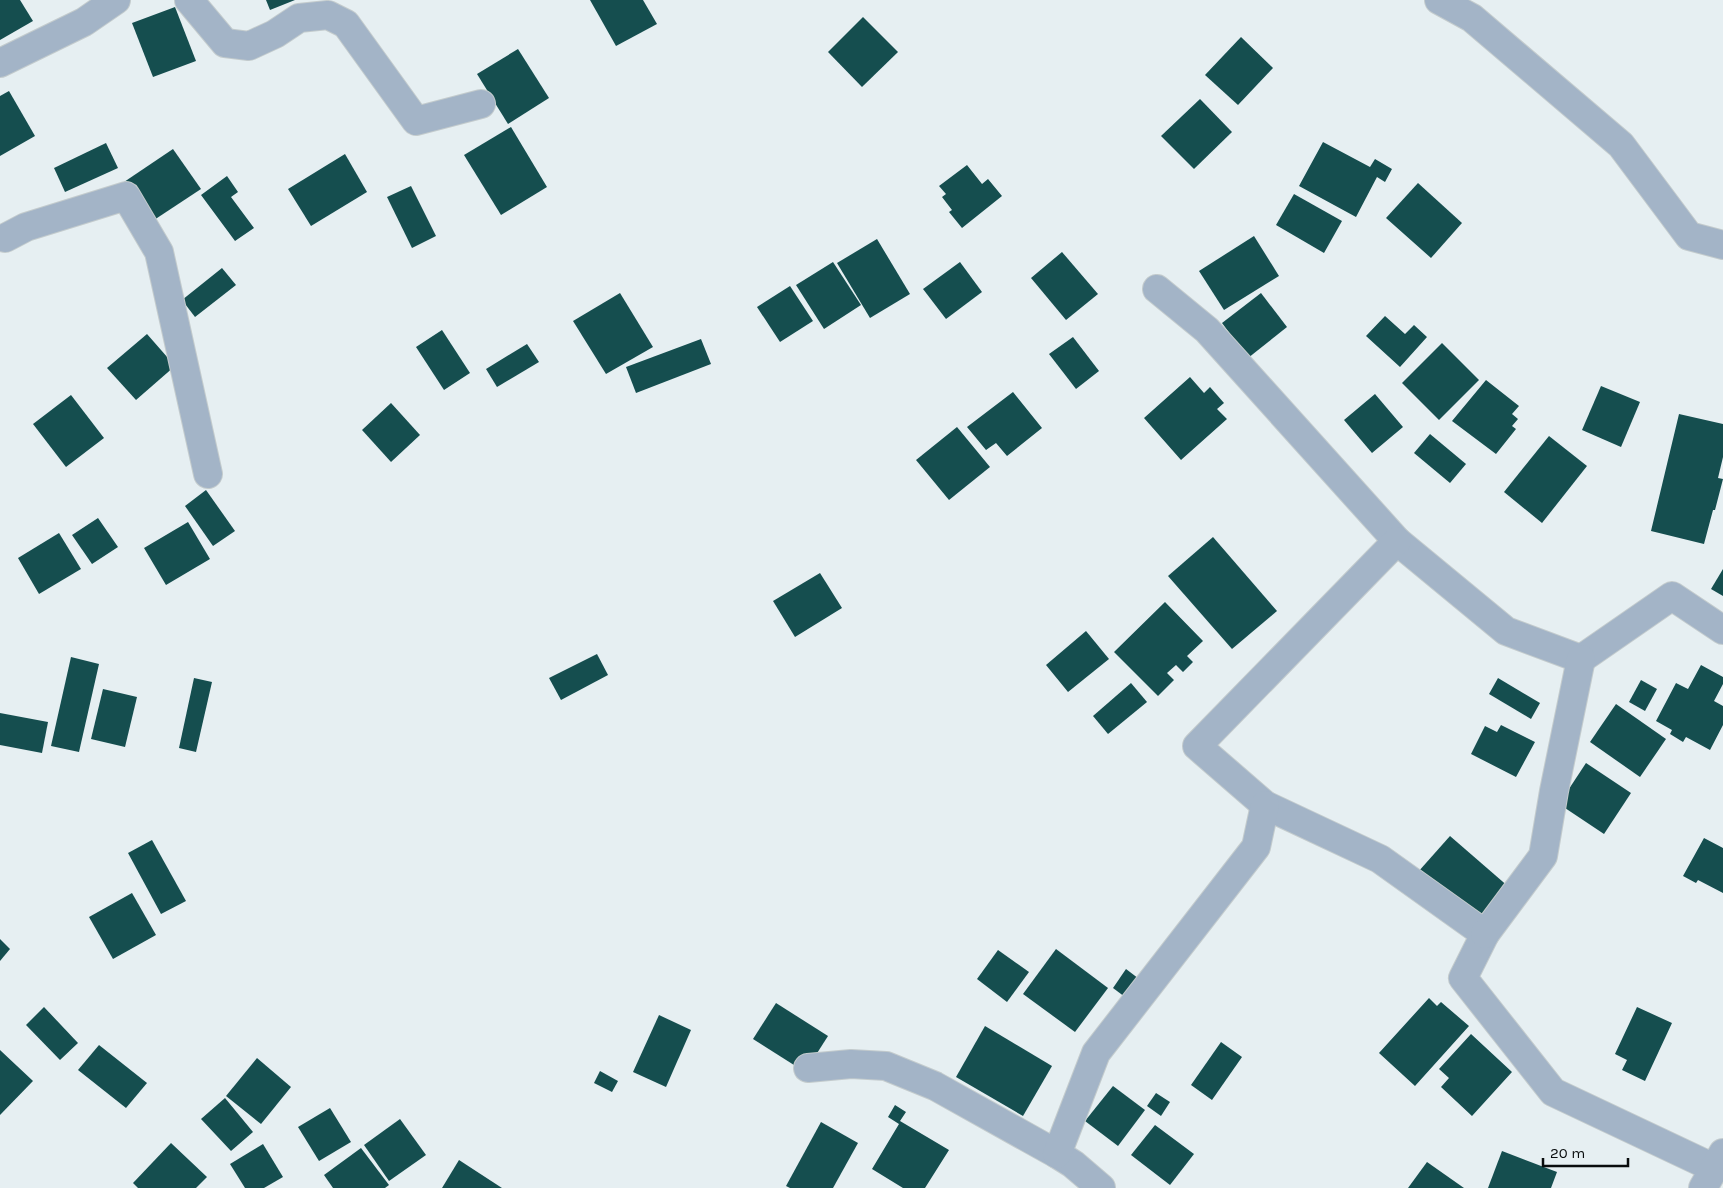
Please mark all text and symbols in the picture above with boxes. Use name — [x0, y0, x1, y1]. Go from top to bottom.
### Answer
scale bar — [1543, 1136, 1628, 1168]
text: 20 m — [1550, 1144, 1585, 1162]

